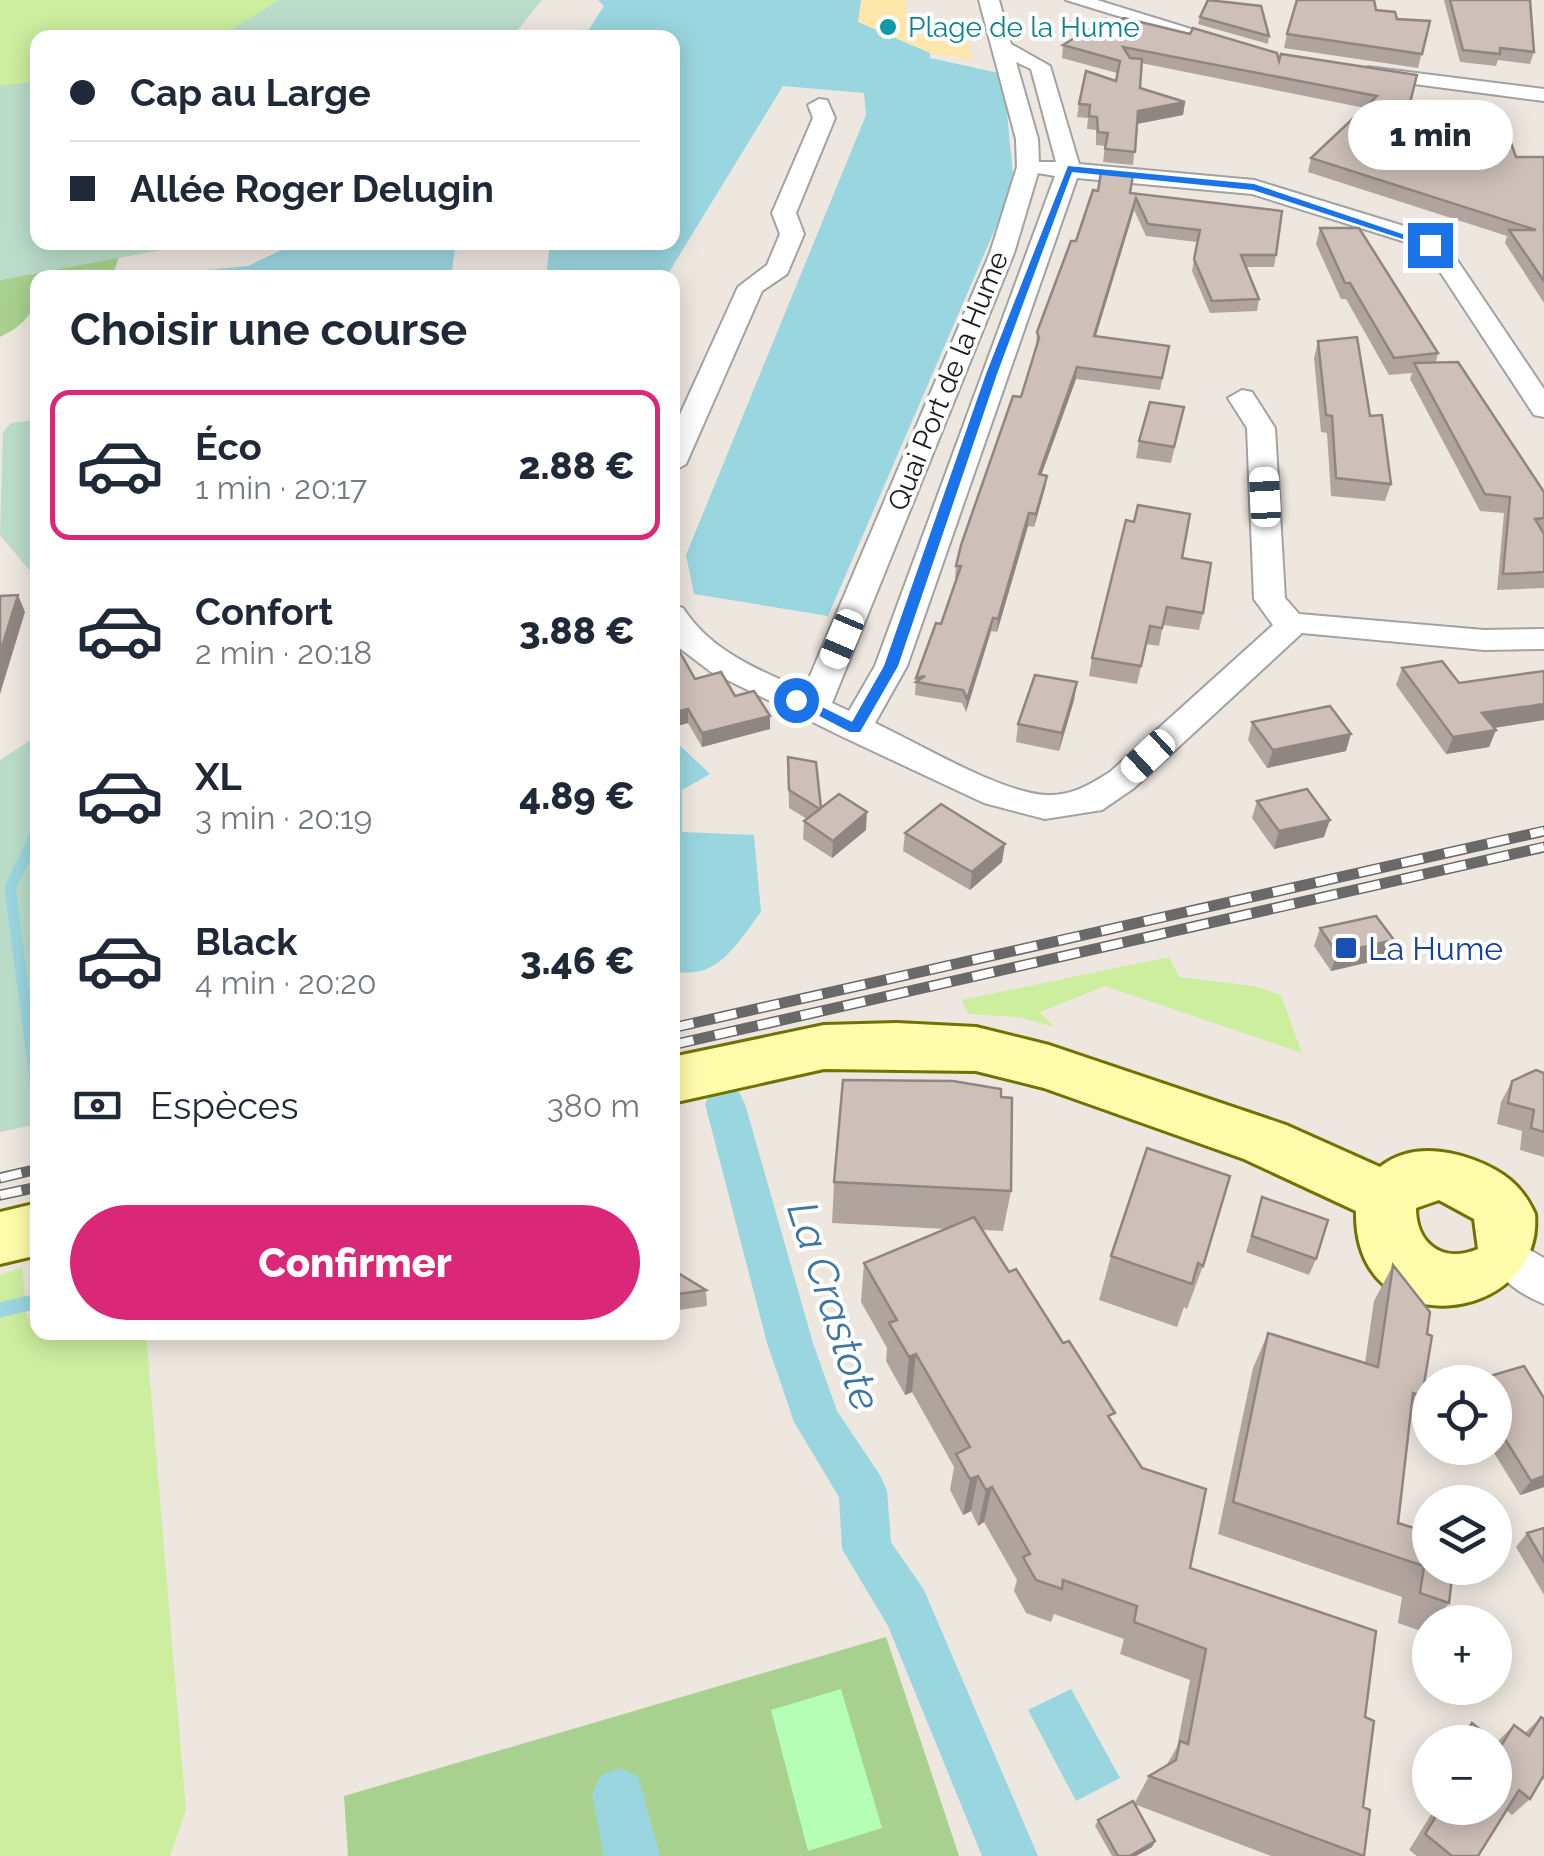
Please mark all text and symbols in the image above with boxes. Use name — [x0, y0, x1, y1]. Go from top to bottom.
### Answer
place label: Plage de la Hume — [908, 11, 1140, 44]
marker: Plage de la Hume — [877, 16, 899, 38]
text: Cap au Large — [130, 70, 371, 115]
callout: 1 min — [1348, 100, 1512, 170]
text: 1 min — [1389, 116, 1472, 153]
text: Allée Roger Delugin — [130, 166, 494, 211]
route end — [1408, 223, 1453, 268]
street label: Quai Port de la Hume — [881, 247, 1015, 515]
text: Choisir une course — [70, 303, 467, 356]
icon: car — [75, 420, 165, 510]
text: Éco — [195, 424, 262, 469]
text: 2.88 € — [518, 443, 635, 488]
car — [1248, 466, 1282, 528]
text: 1 min · 20:17 — [195, 469, 367, 506]
icon: car — [75, 585, 165, 675]
text: Confort — [195, 589, 333, 634]
car — [816, 606, 868, 672]
text: 3.88 € — [519, 608, 635, 653]
text: 2 min · 20:18 — [195, 634, 372, 671]
route start — [774, 678, 819, 723]
car — [1116, 725, 1180, 787]
icon: car — [75, 750, 165, 840]
text: XL — [195, 754, 242, 799]
text: 4.89 € — [519, 773, 635, 818]
text: 3 min · 20:19 — [195, 799, 372, 836]
icon: car — [75, 915, 165, 1005]
text: Black — [195, 919, 297, 964]
place label: La Hume — [1368, 930, 1503, 967]
marker: La Hume — [1333, 935, 1359, 961]
text: 3.46 € — [520, 938, 635, 983]
text: 4 min · 20:20 — [195, 964, 377, 1001]
icon: cash — [70, 1078, 125, 1133]
text: Espèces — [150, 1083, 299, 1128]
text: 380 m — [547, 1087, 640, 1124]
water label: La Crastote — [777, 1195, 891, 1417]
button: Confirmer — [70, 1205, 640, 1320]
map controls — [1412, 1365, 1512, 1825]
button: locate — [1412, 1365, 1512, 1465]
button: layers — [1412, 1485, 1512, 1585]
button: + — [1412, 1605, 1512, 1705]
button: − — [1412, 1725, 1512, 1825]

